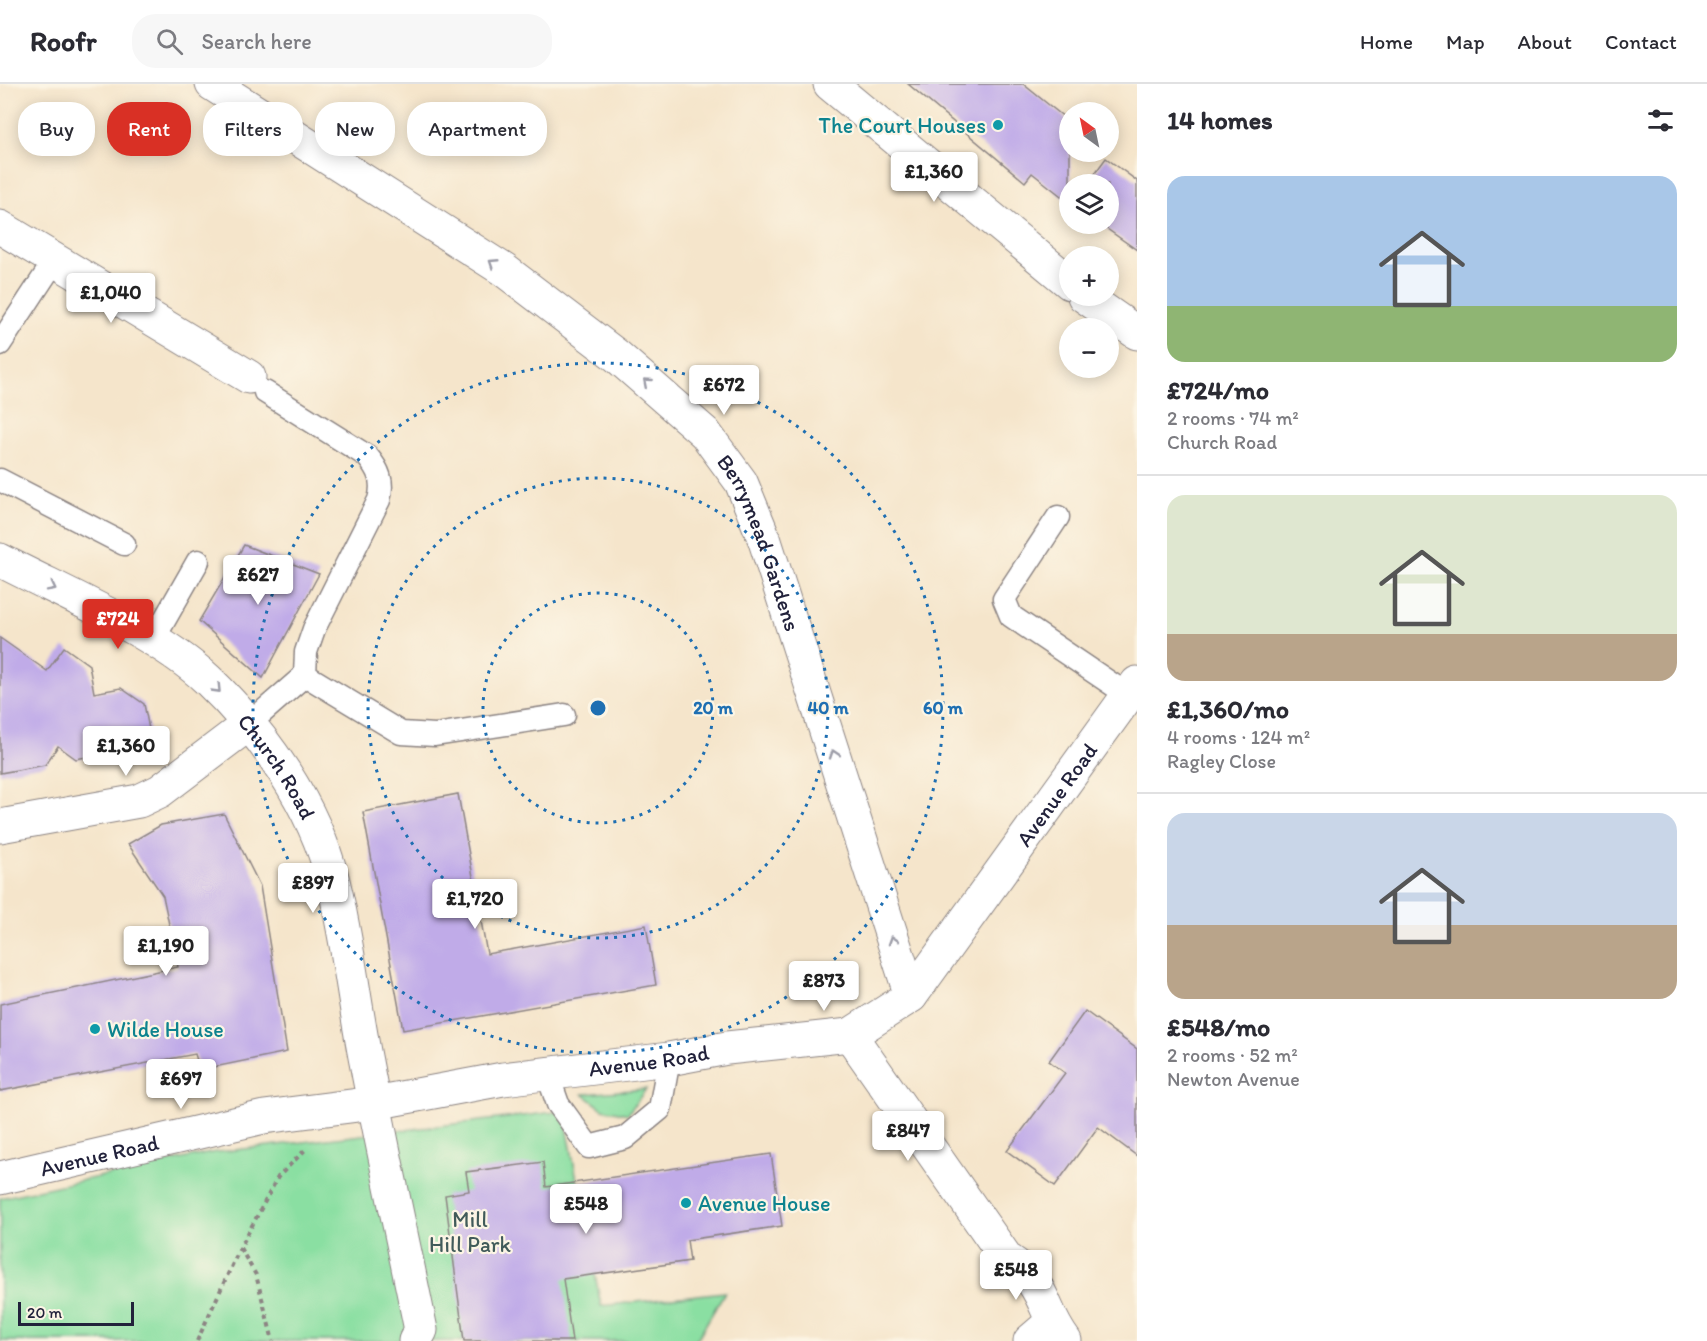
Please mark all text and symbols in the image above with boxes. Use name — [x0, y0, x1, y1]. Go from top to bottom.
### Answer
search box — [132, 14, 552, 68]
text: Roofr — [30, 24, 96, 58]
icon: search — [153, 25, 186, 58]
text: Search here — [201, 28, 312, 55]
text: Home — [1360, 29, 1413, 54]
text: Map — [1446, 29, 1485, 54]
text: About — [1518, 29, 1572, 54]
text: Contact — [1605, 29, 1677, 54]
chip: Buy — [18, 102, 95, 156]
chip: Rent — [107, 102, 191, 156]
chip: Filters — [203, 102, 303, 156]
chip: New — [315, 102, 395, 156]
chip: Apartment — [407, 102, 547, 156]
north arrow — [1059, 102, 1119, 162]
map controls — [1059, 102, 1119, 378]
text: 14 homes — [1167, 104, 1273, 136]
icon: filters — [1644, 104, 1677, 137]
place label: The Court Houses — [819, 112, 986, 139]
marker: The Court Houses — [991, 118, 1005, 132]
pin: £1,360 — [885, 152, 983, 203]
text: £1,360 — [905, 159, 963, 183]
button: layers — [1059, 174, 1119, 234]
icon: home — [1368, 215, 1476, 323]
button: + — [1059, 246, 1119, 306]
one-way arrow — [489, 258, 499, 270]
pin: £1,040 — [62, 273, 160, 324]
text: £1,040 — [80, 280, 142, 304]
button: − — [1059, 318, 1119, 378]
pin: £672 — [688, 365, 760, 416]
text: £672 — [703, 372, 745, 396]
text: £724/mo — [1167, 374, 1269, 406]
one-way arrow — [643, 378, 653, 389]
text: 2 rooms · 74 m² — [1167, 406, 1299, 430]
text: Church Road — [1167, 430, 1277, 454]
street label: Berrymead Gardens — [711, 449, 806, 635]
icon: home — [1368, 534, 1476, 642]
pin: £627 — [222, 555, 294, 606]
text: £627 — [237, 562, 279, 586]
one-way arrow — [46, 580, 56, 591]
pin: £724 — [82, 599, 154, 650]
text: £724 — [96, 606, 140, 630]
one-way arrow — [210, 683, 221, 693]
text: £1,360/mo — [1167, 693, 1289, 725]
text: 20 m — [693, 697, 734, 719]
text: 40 m — [807, 697, 849, 719]
text: 60 m — [923, 697, 964, 719]
centre of rings — [588, 698, 608, 718]
street label: Church Road — [232, 708, 321, 824]
text: 4 rooms · 124 m² — [1167, 725, 1310, 749]
pin: £1,360 — [77, 726, 175, 777]
text: £1,360 — [97, 733, 155, 757]
street label: Avenue Road — [1011, 738, 1103, 852]
one-way arrow — [829, 749, 841, 760]
text: Ragley Close — [1167, 749, 1276, 773]
icon: home — [1368, 852, 1476, 960]
pin: £897 — [277, 863, 349, 914]
text: £897 — [292, 870, 334, 894]
pin: £1,720 — [426, 879, 524, 930]
text: £1,720 — [446, 886, 504, 910]
pin: £1,190 — [117, 926, 215, 977]
text: £1,190 — [138, 933, 194, 957]
one-way arrow — [888, 935, 901, 946]
pin: £873 — [788, 961, 860, 1012]
text: £873 — [803, 968, 845, 992]
text: £548/mo — [1167, 1011, 1270, 1043]
place label: Wilde House — [107, 1016, 224, 1043]
marker: Wilde House — [88, 1022, 102, 1036]
street label: Avenue Road — [587, 1039, 711, 1083]
text: 2 rooms · 52 m² — [1167, 1043, 1298, 1067]
pin: £697 — [145, 1059, 217, 1110]
text: £697 — [160, 1066, 202, 1090]
text: Newton Avenue — [1167, 1067, 1300, 1091]
pin: £847 — [872, 1111, 944, 1162]
text: £847 — [886, 1118, 930, 1142]
street label: Avenue Road — [37, 1129, 162, 1182]
pin: £548 — [550, 1184, 622, 1235]
place label: Avenue House — [698, 1190, 831, 1217]
text: £548 — [564, 1191, 608, 1215]
marker: Avenue House — [679, 1196, 693, 1210]
park label: Mill Hill Park — [429, 1206, 511, 1258]
pin: £548 — [980, 1250, 1052, 1301]
text: £548 — [994, 1257, 1038, 1281]
scale bar — [18, 1299, 134, 1326]
text: 20 m — [27, 1303, 62, 1322]

